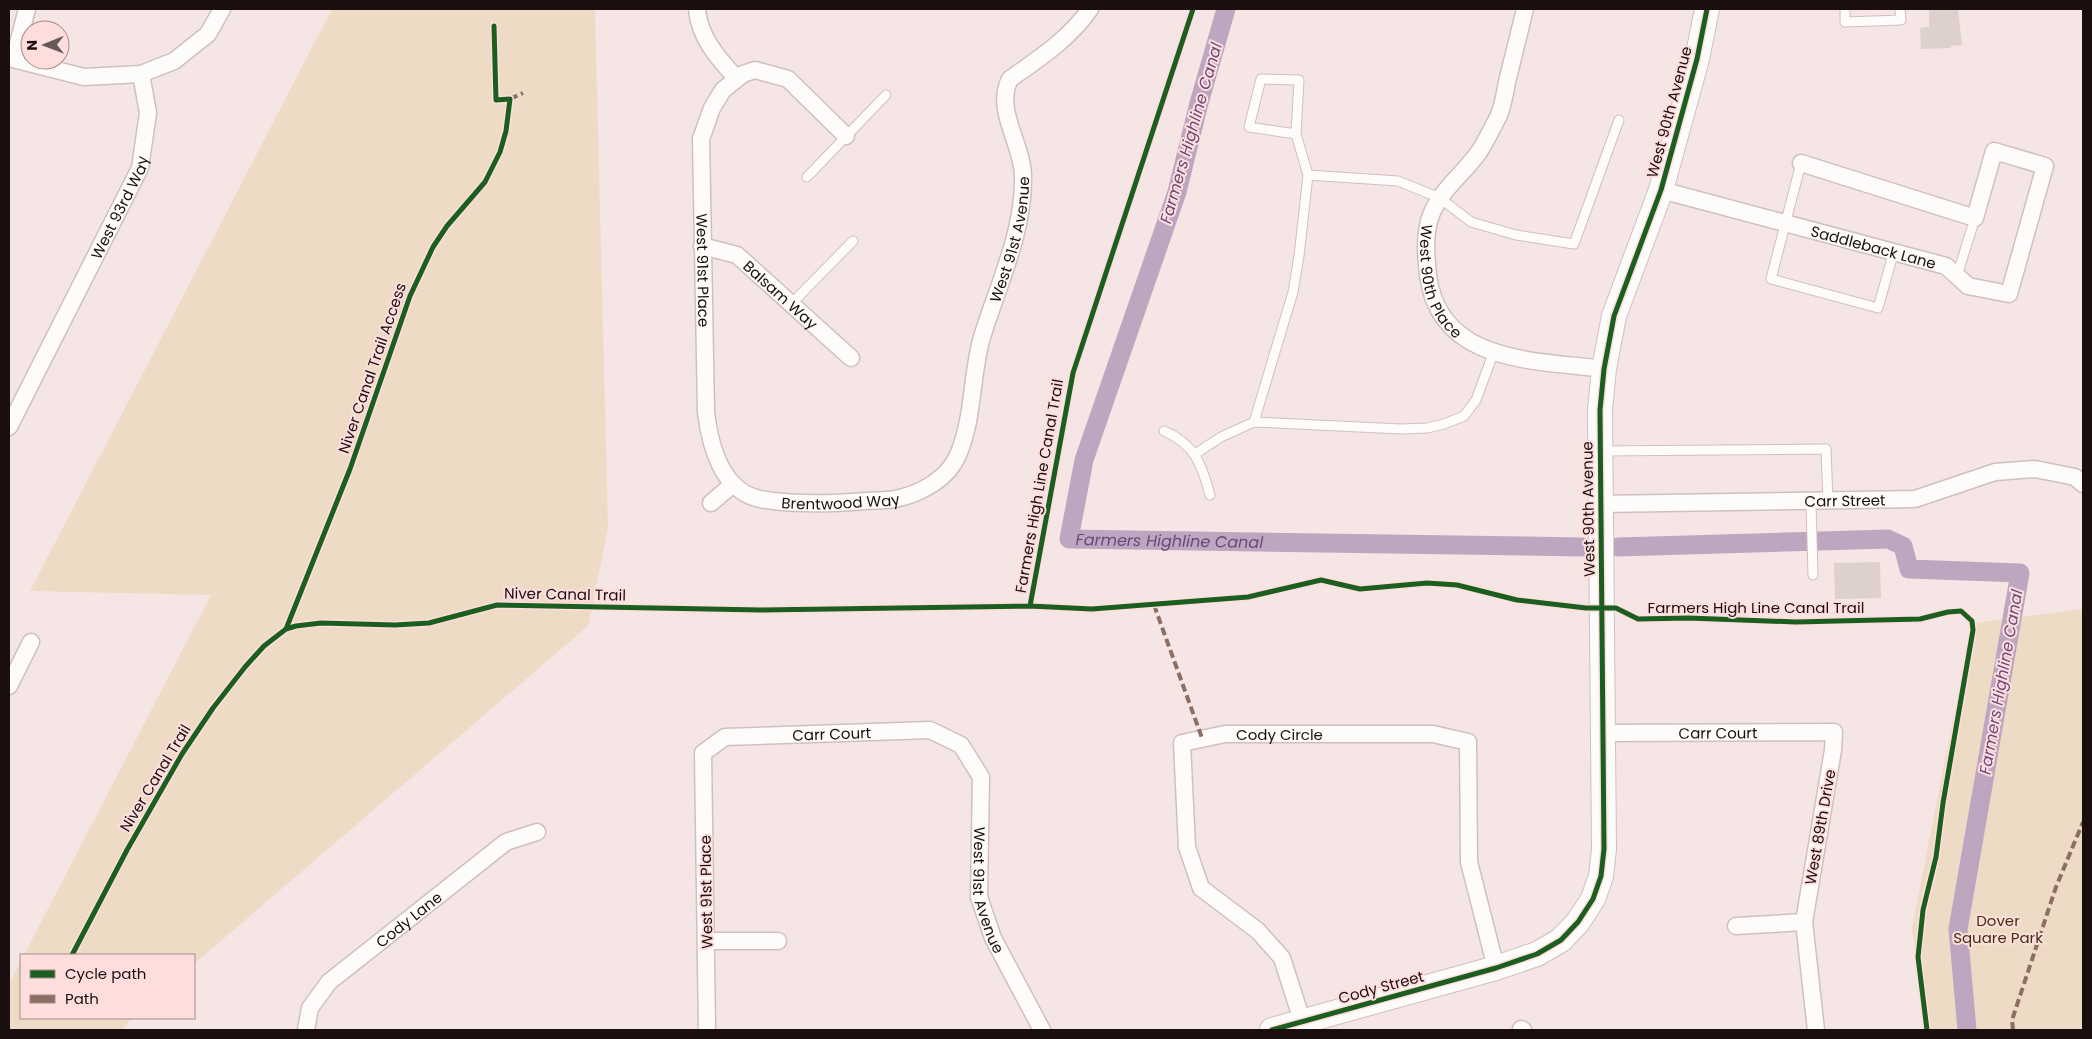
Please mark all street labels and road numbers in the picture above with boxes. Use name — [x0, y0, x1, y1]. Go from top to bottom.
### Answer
street label: West 90th Avenue — [1641, 44, 1697, 180]
street label: West 93rd Way — [85, 154, 152, 262]
street label: West 91st Avenue — [984, 176, 1034, 305]
street label: West 91st Place — [692, 213, 715, 327]
street label: Saddleback Lane — [1809, 220, 1939, 273]
street label: West 90th Place — [1416, 223, 1467, 343]
street label: Balsam Way — [739, 255, 823, 334]
street label: Niver Canal Trail Access — [333, 280, 411, 456]
street label: Farmers High Line Canal Trail — [1010, 377, 1068, 595]
street label: West 90th Avenue — [1576, 441, 1600, 577]
street label: Brentwood Way — [781, 488, 902, 514]
street label: Carr Street — [1804, 489, 1886, 511]
street label: Niver Canal Trail — [504, 582, 626, 606]
street label: Farmers High Line Canal Trail — [1648, 597, 1864, 618]
street label: Niver Canal Trail — [115, 720, 195, 836]
street label: Carr Court — [792, 722, 871, 745]
street label: Carr Court — [1679, 722, 1757, 743]
street label: Cody Circle — [1236, 724, 1323, 745]
street label: West 89th Drive — [1800, 768, 1840, 886]
street label: West 91st Avenue — [969, 827, 1010, 957]
street label: West 91st Place — [695, 835, 717, 949]
street label: Cody Lane — [371, 886, 446, 952]
street label: Cody Street — [1336, 966, 1426, 1008]

